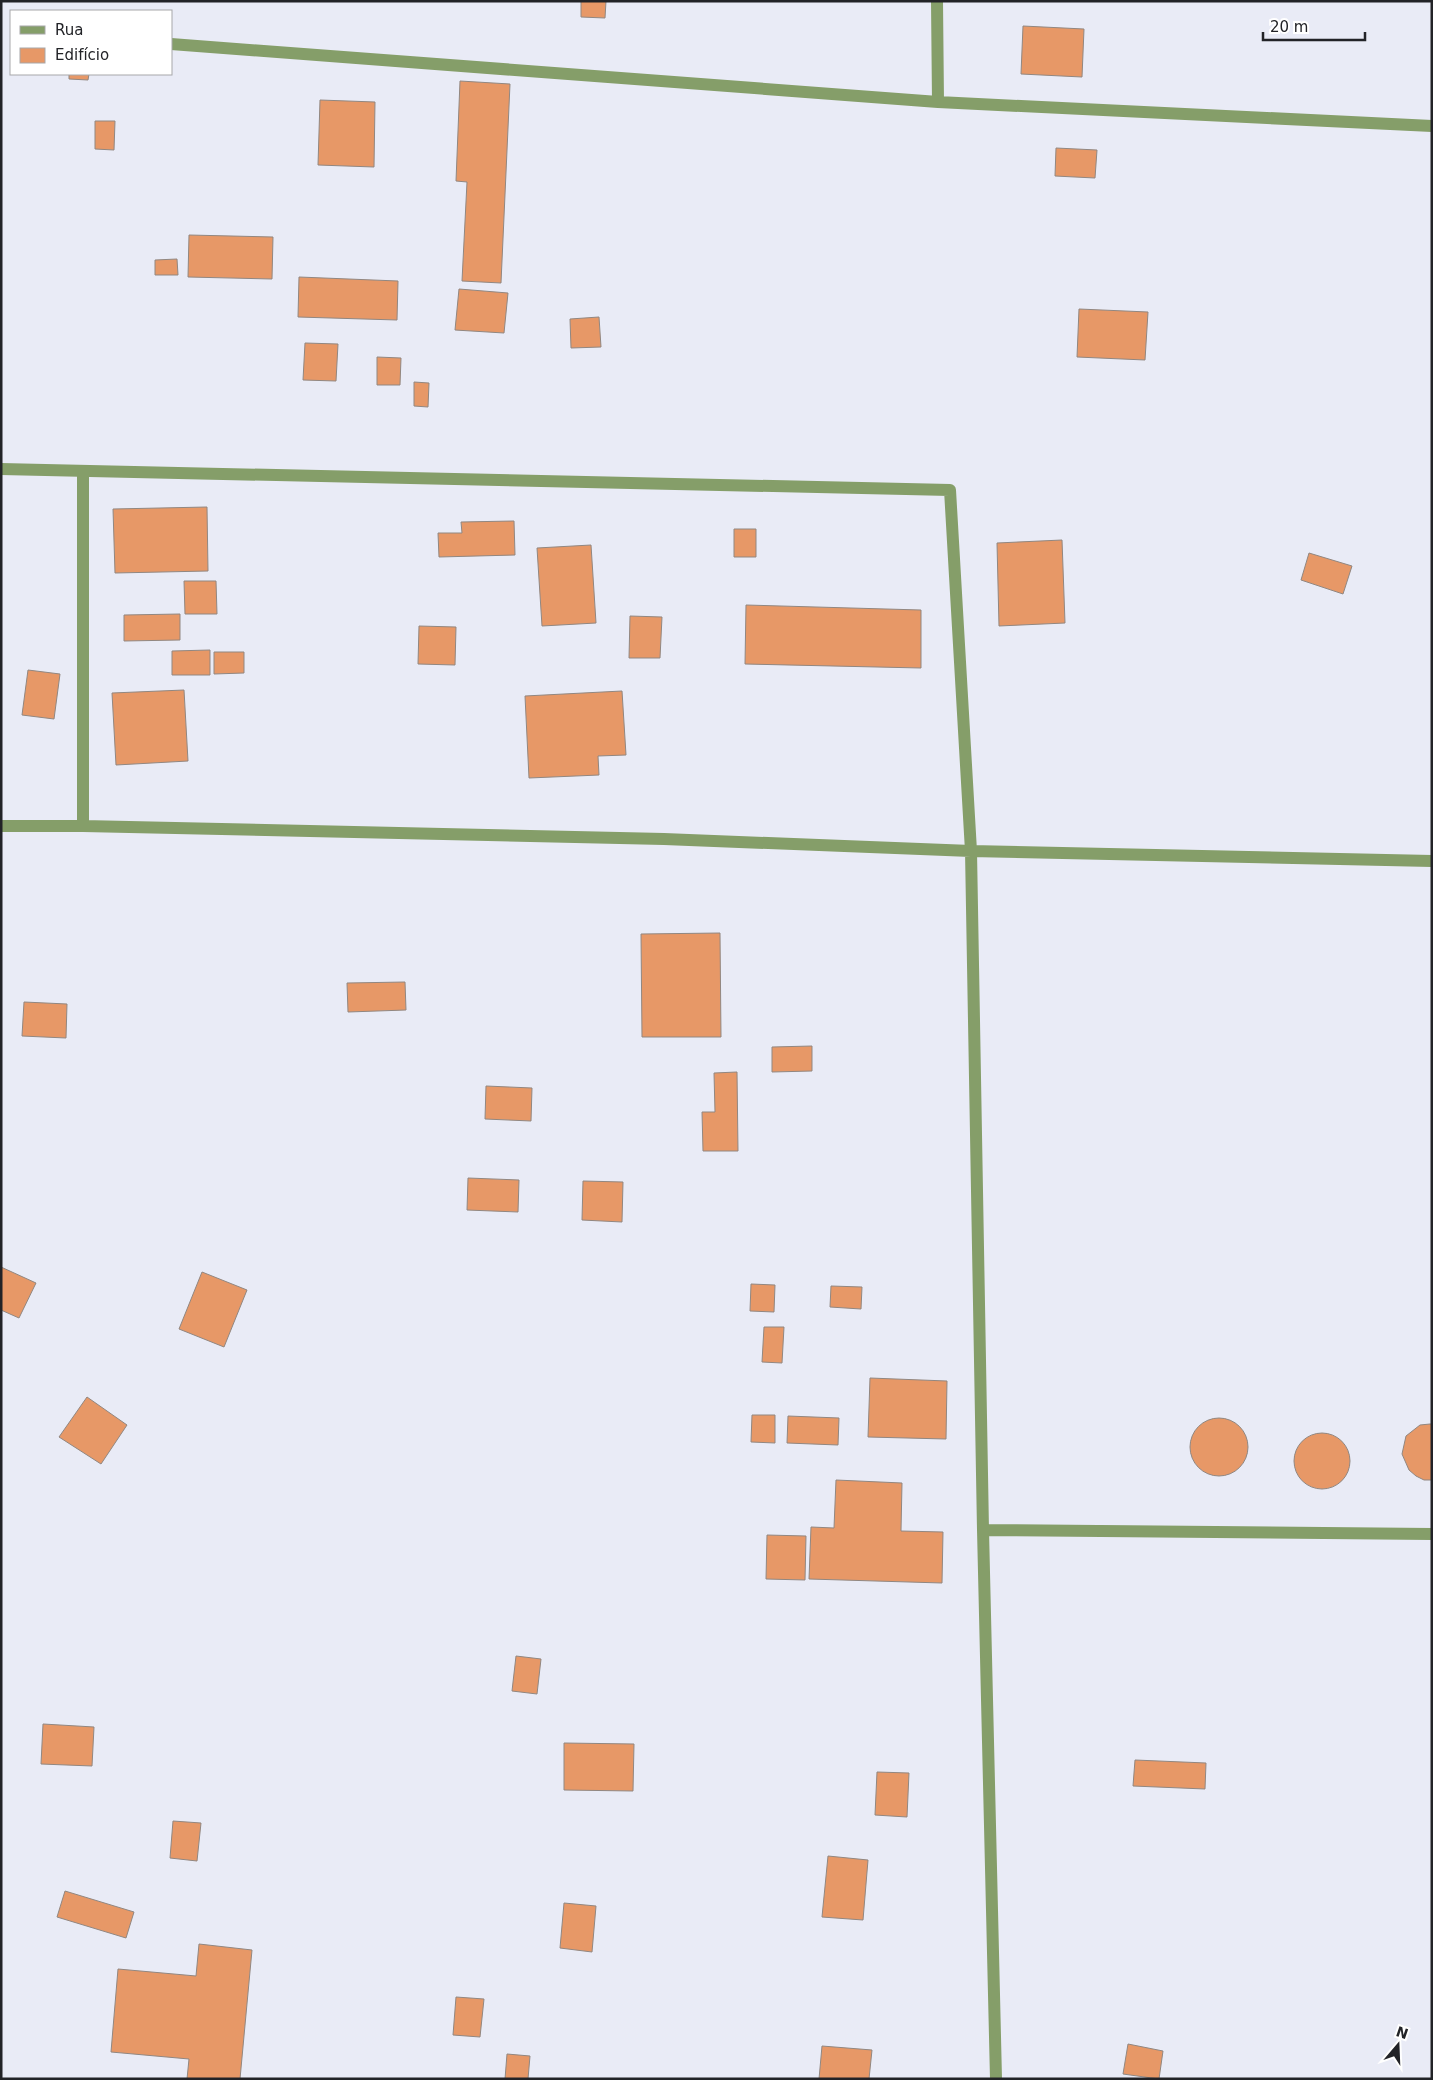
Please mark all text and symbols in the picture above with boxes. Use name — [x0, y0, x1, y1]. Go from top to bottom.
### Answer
legend — [10, 10, 172, 75]
scale bar — [1263, 10, 1366, 42]
text: 20 m — [1270, 18, 1308, 36]
text: Rua — [55, 21, 83, 39]
text: Edifício — [55, 46, 109, 64]
north arrow — [1373, 2020, 1423, 2070]
text: N — [1394, 2023, 1410, 2042]

